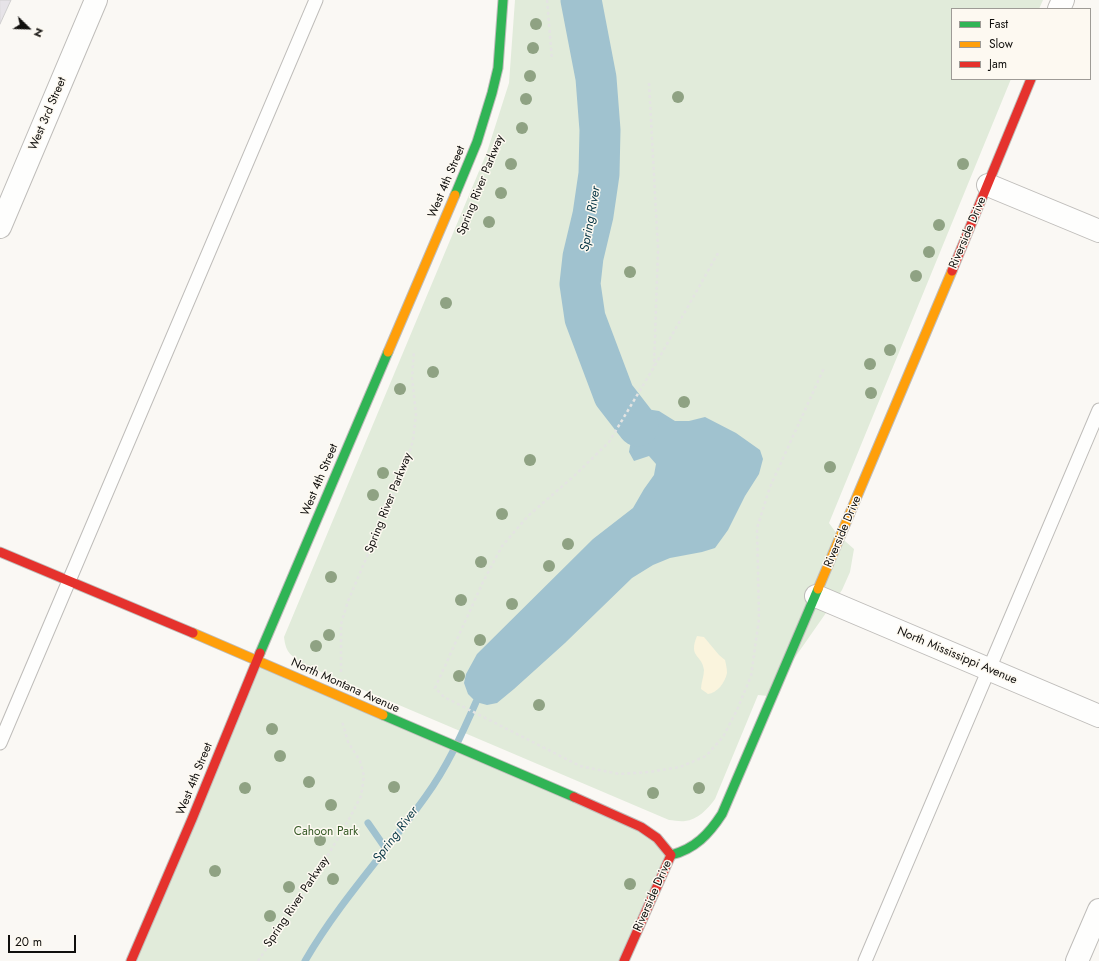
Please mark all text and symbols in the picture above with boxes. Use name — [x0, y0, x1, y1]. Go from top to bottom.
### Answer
north arrow — [8, 8, 48, 48]
legend — [951, 8, 1091, 80]
text: Fast — [989, 15, 1008, 33]
text: N — [30, 26, 48, 40]
text: Slow — [989, 35, 1013, 53]
text: Jam — [989, 55, 1007, 73]
street label: West 3rd Street — [26, 75, 70, 153]
street label: Spring River Parkway — [454, 133, 508, 237]
street label: West 4th Street — [425, 144, 469, 220]
water label: Spring River — [578, 185, 604, 253]
street label: Riverside Drive — [946, 195, 990, 271]
street label: West 4th Street — [298, 442, 342, 518]
street label: Spring River Parkway — [362, 451, 416, 555]
street label: Riverside Drive — [821, 494, 865, 570]
street label: North Mississippi Avenue — [895, 624, 1019, 688]
street label: North Montana Avenue — [289, 656, 401, 716]
street label: West 4th Street — [174, 741, 216, 817]
water label: Spring River — [370, 804, 422, 866]
park label: Cahoon Park — [294, 825, 358, 839]
street label: Spring River Parkway — [261, 854, 333, 950]
street label: Riverside Drive — [631, 858, 675, 934]
scale bar — [10, 927, 78, 953]
text: 20 m — [15, 933, 42, 951]

